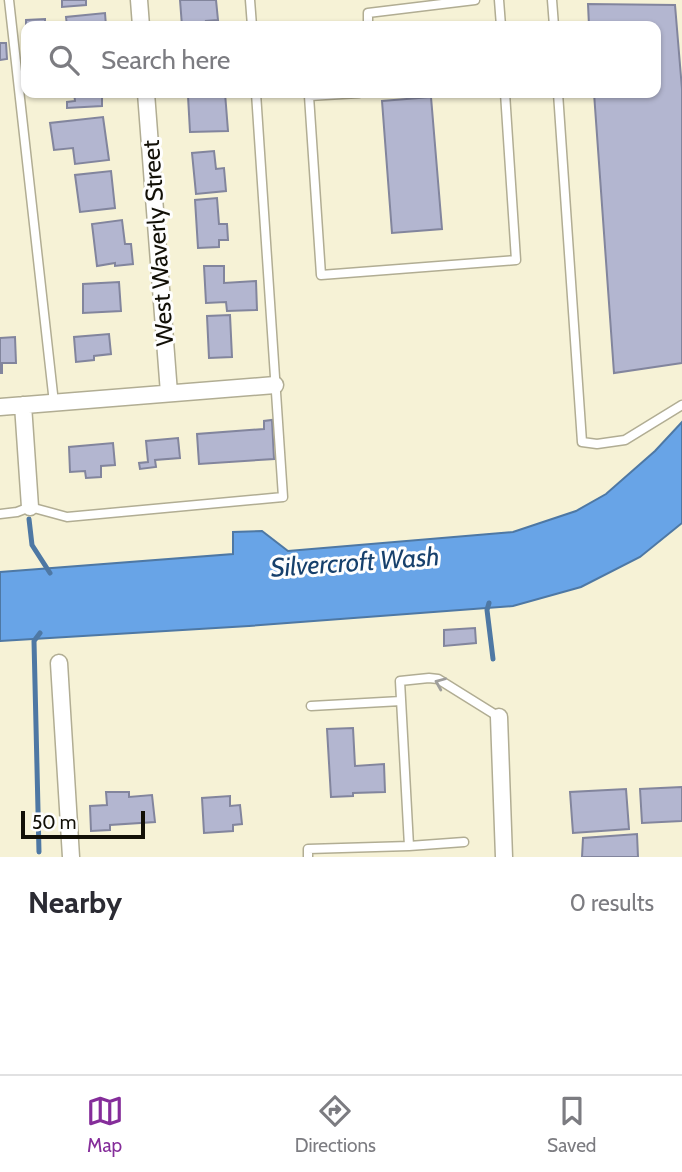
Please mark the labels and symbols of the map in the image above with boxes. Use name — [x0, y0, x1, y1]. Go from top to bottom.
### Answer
street label: West Waverly Street — [136, 139, 179, 347]
water label: Silvercroft Wash — [270, 540, 440, 584]
one-way arrow — [435, 677, 447, 691]
scale bar — [21, 808, 145, 840]

